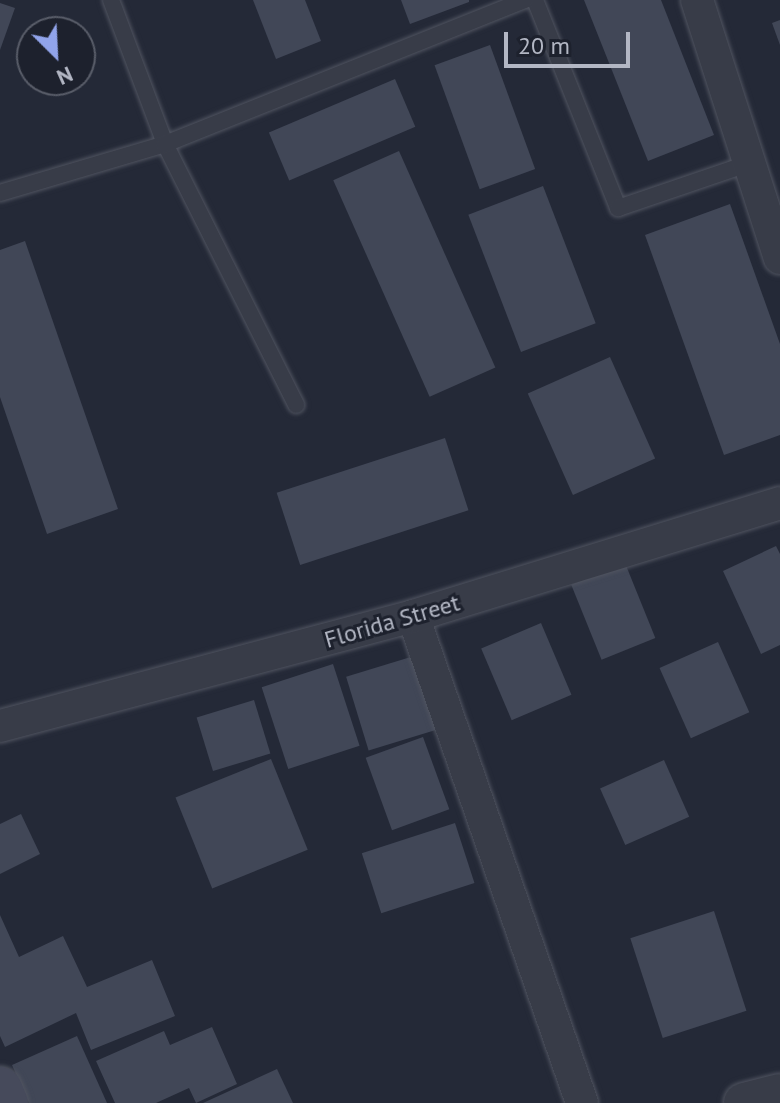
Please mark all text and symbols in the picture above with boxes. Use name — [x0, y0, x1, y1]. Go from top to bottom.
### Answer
north arrow — [16, 16, 96, 96]
scale bar — [508, 16, 634, 66]
text: 20 m — [518, 30, 570, 61]
text: N — [53, 60, 77, 92]
street label: Florida Street — [321, 588, 463, 654]

